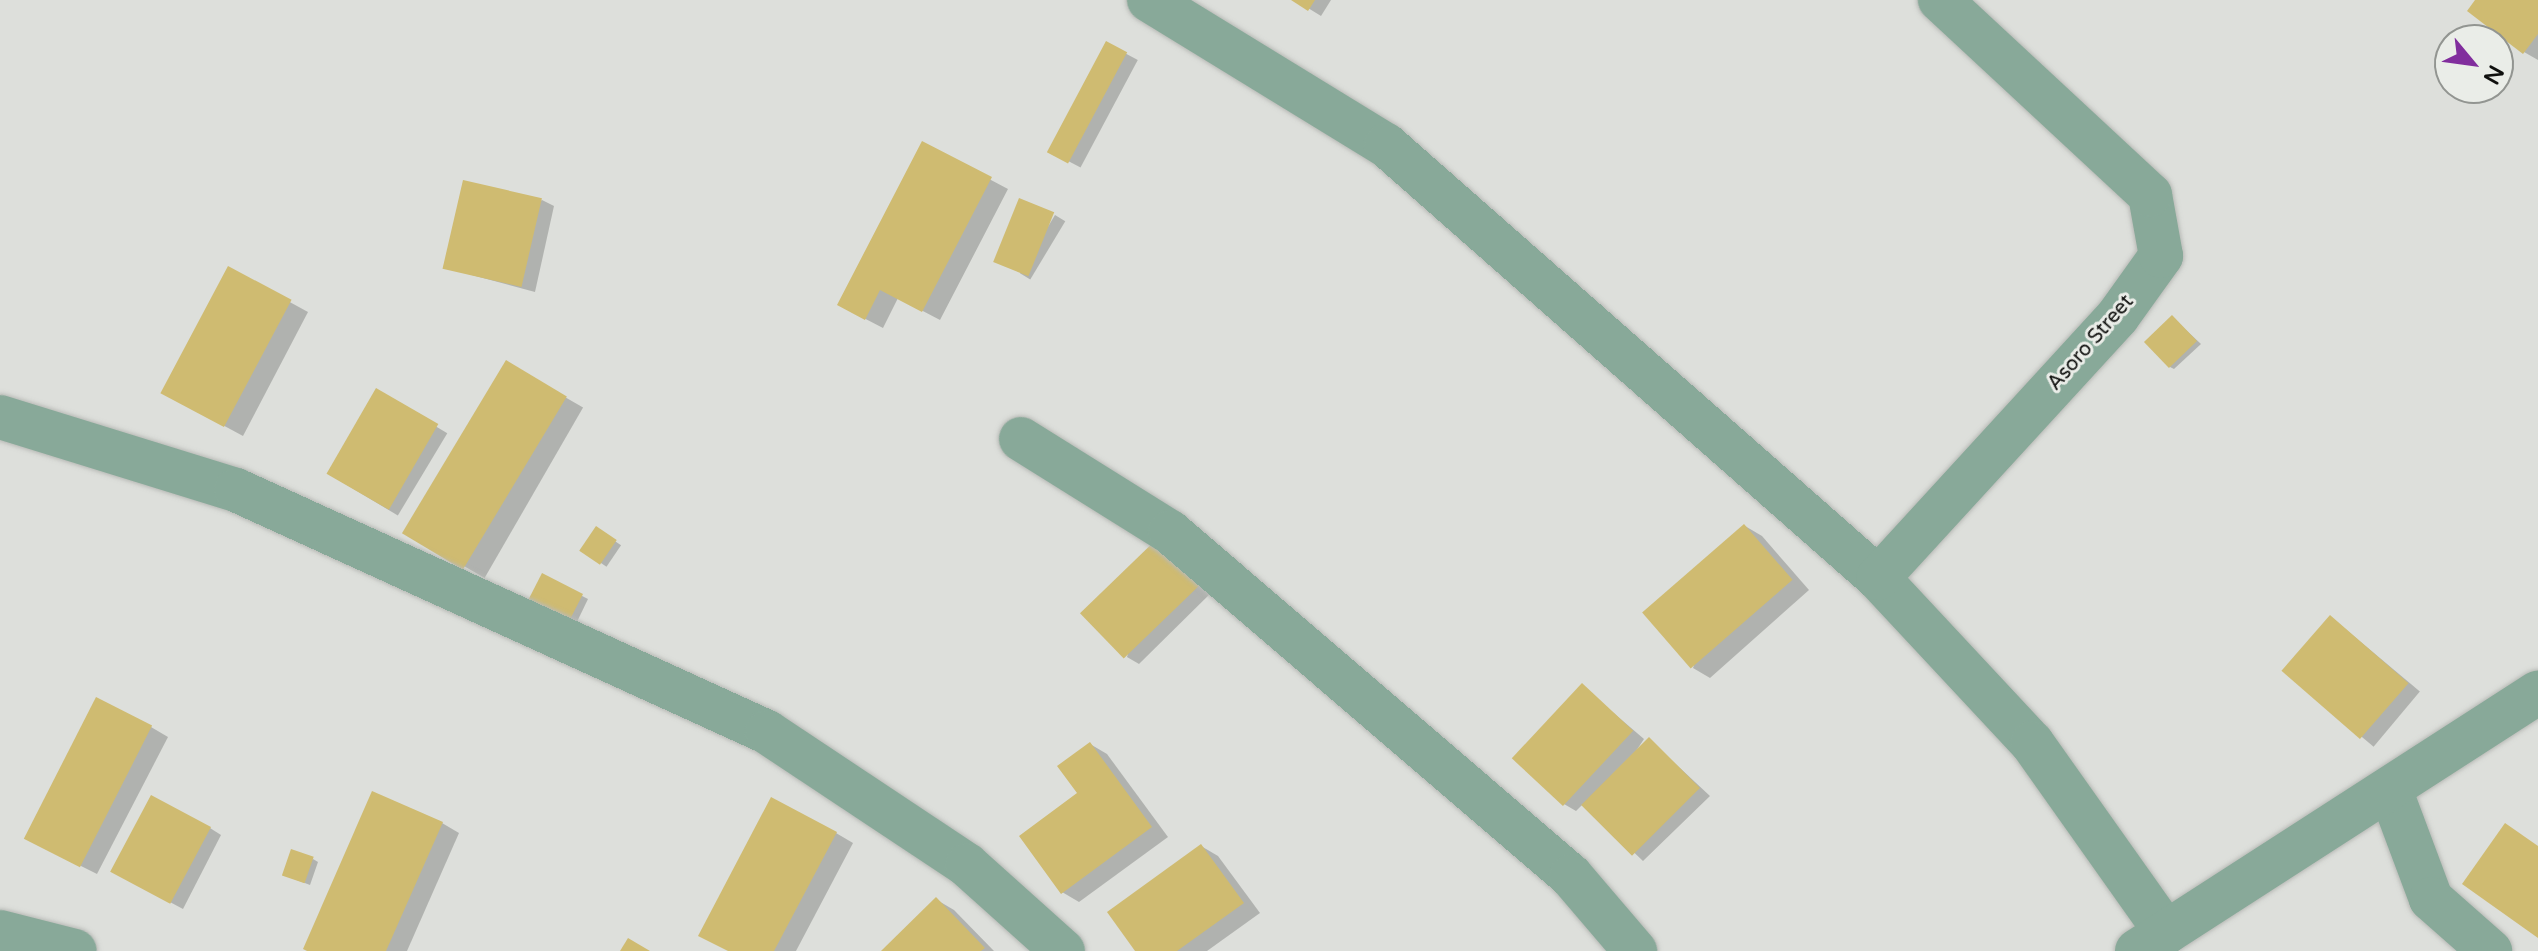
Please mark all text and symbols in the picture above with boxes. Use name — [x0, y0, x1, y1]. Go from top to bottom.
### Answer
north arrow — [2434, 24, 2514, 104]
text: N — [2478, 61, 2509, 89]
street label: Asoro Street — [2043, 290, 2139, 396]

